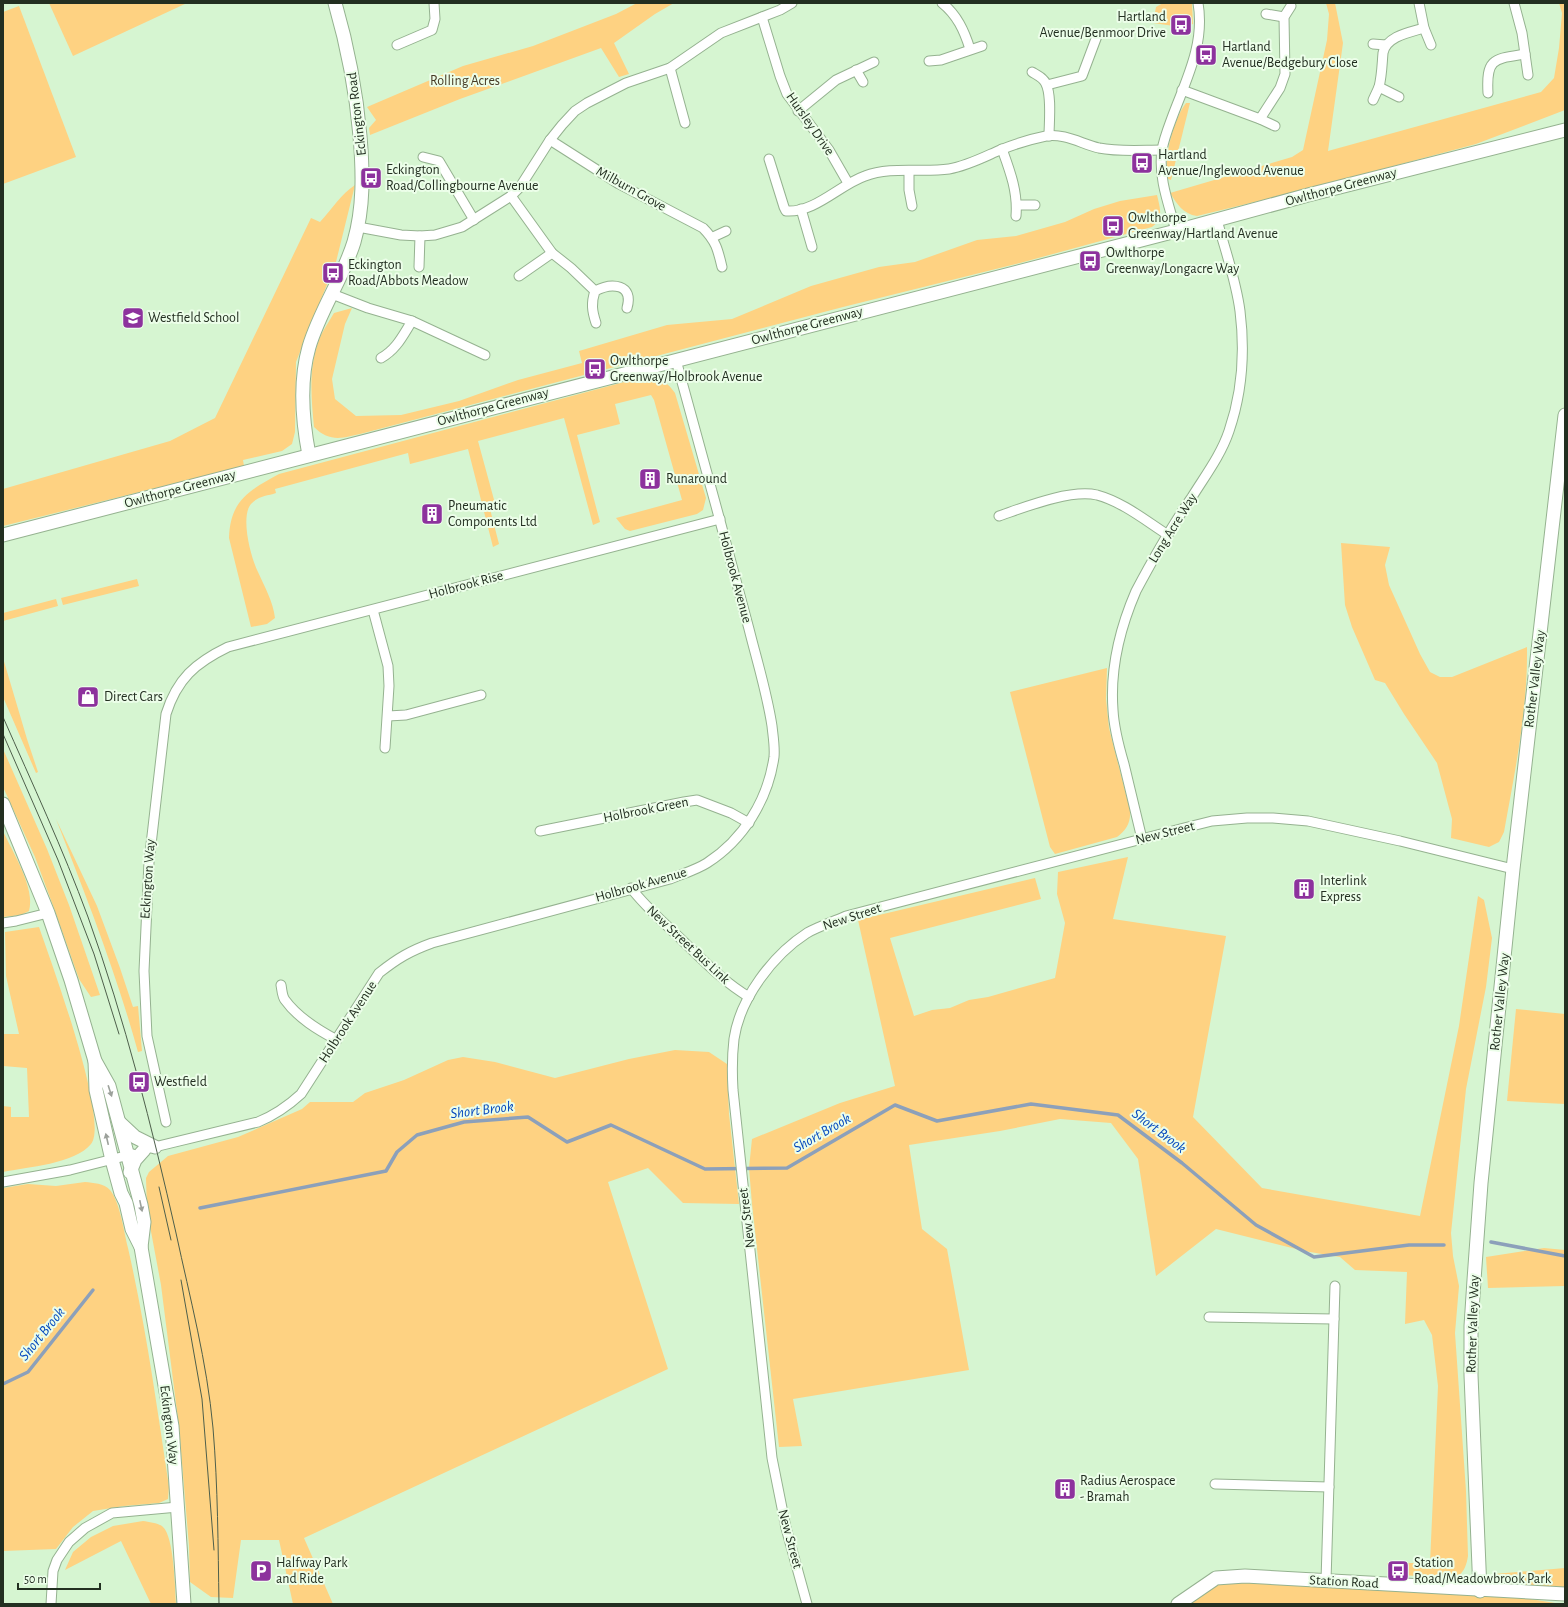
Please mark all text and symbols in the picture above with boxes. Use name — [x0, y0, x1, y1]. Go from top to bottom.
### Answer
place label: Hartland Avenue/Benmoor Drive — [1039, 10, 1166, 40]
bus stop icon: Hartland Avenue/Benmoor Drive — [1168, 12, 1194, 38]
place label: Hartland Avenue/Bedgebury Close — [1222, 40, 1358, 70]
bus stop icon: Hartland Avenue/Bedgebury Close — [1193, 42, 1219, 68]
street label: Eckington Road — [345, 71, 369, 157]
park label: Rolling Acres — [430, 74, 500, 88]
street label: Hursley Drive — [783, 90, 837, 158]
place label: Hartland Avenue/Inglewood Avenue — [1158, 148, 1304, 178]
bus stop icon: Hartland Avenue/Inglewood Avenue — [1129, 150, 1155, 176]
place label: Eckington Road/Collingbourne Avenue — [386, 163, 538, 193]
street label: Milburn Grove — [594, 164, 668, 214]
bus stop icon: Eckington Road/Collingbourne Avenue — [358, 165, 384, 191]
street label: Owlthorpe Greenway — [1284, 165, 1398, 209]
place label: Owlthorpe Greenway/Hartland Avenue — [1128, 211, 1278, 241]
bus stop icon: Owlthorpe Greenway/Hartland Avenue — [1100, 213, 1126, 239]
place label: Owlthorpe Greenway/Longacre Way — [1106, 246, 1239, 276]
bus stop icon: Owlthorpe Greenway/Longacre Way — [1077, 248, 1103, 274]
place label: Eckington Road/Abbots Meadow — [348, 258, 469, 288]
bus stop icon: Eckington Road/Abbots Meadow — [320, 260, 346, 286]
street label: Owlthorpe Greenway — [750, 304, 864, 348]
school or university icon: Westfield School — [120, 305, 146, 331]
place label: Westfield School — [148, 311, 239, 325]
place label: Owlthorpe Greenway/Holbrook Avenue — [610, 354, 762, 384]
bus stop icon: Owlthorpe Greenway/Holbrook Avenue — [582, 356, 608, 382]
street label: Owlthorpe Greenway — [436, 385, 550, 429]
building icon: Runaround — [637, 466, 663, 492]
street label: Owlthorpe Greenway — [123, 467, 237, 511]
place label: Runaround — [666, 472, 727, 486]
street label: Long Acre Way — [1146, 491, 1200, 565]
place label: Pneumatic Components Ltd — [448, 499, 537, 529]
building icon: Pneumatic Components Ltd — [419, 501, 445, 527]
street label: Holbrook Avenue — [716, 530, 754, 624]
street label: Holbrook Rise — [427, 568, 505, 602]
street label: Rother Valley Way — [1522, 629, 1548, 729]
shop icon: Direct Cars — [75, 684, 101, 710]
place label: Direct Cars — [104, 690, 163, 704]
street label: Holbrook Green — [602, 795, 690, 825]
street label: New Street — [1134, 819, 1197, 847]
street label: Eckington Way — [138, 839, 158, 919]
street label: Holbrook Avenue — [594, 865, 688, 905]
place label: Interlink Express — [1320, 874, 1367, 904]
building icon: Interlink Express — [1291, 876, 1317, 902]
street label: New Street — [821, 901, 883, 933]
street label: New Street Bus Link — [644, 903, 733, 987]
street label: Rother Valley Way — [1488, 952, 1512, 1052]
street label: Holbrook Avenue — [316, 979, 380, 1065]
bus stop icon: Westfield — [126, 1069, 152, 1095]
place label: Westfield — [154, 1075, 207, 1089]
one-way arrow — [107, 1085, 113, 1097]
water label: Short Brook — [450, 1099, 514, 1121]
water label: Short Brook — [1129, 1106, 1189, 1156]
water label: Short Brook — [791, 1111, 853, 1155]
one-way arrow — [104, 1133, 110, 1145]
street label: New Street — [736, 1187, 758, 1249]
one-way arrow — [138, 1200, 144, 1212]
street label: Rother Valley Way — [1464, 1275, 1482, 1373]
water label: Short Brook — [16, 1305, 68, 1363]
street label: Eckington Way — [157, 1384, 181, 1466]
place label: Radius Aerospace - Bramah — [1080, 1474, 1176, 1504]
building icon: Radius Aerospace - Bramah — [1052, 1476, 1078, 1502]
street label: New Street — [775, 1508, 805, 1571]
place label: Halfway Park and Ride — [276, 1556, 348, 1586]
place label: Station Road/Meadowbrook Park — [1414, 1556, 1552, 1586]
parking icon: Halfway Park and Ride — [248, 1558, 274, 1584]
bus stop icon: Station Road/Meadowbrook Park — [1385, 1558, 1411, 1584]
scale bar — [18, 1565, 100, 1591]
text: 50 m — [24, 1573, 47, 1585]
street label: Station Road — [1309, 1573, 1379, 1591]

